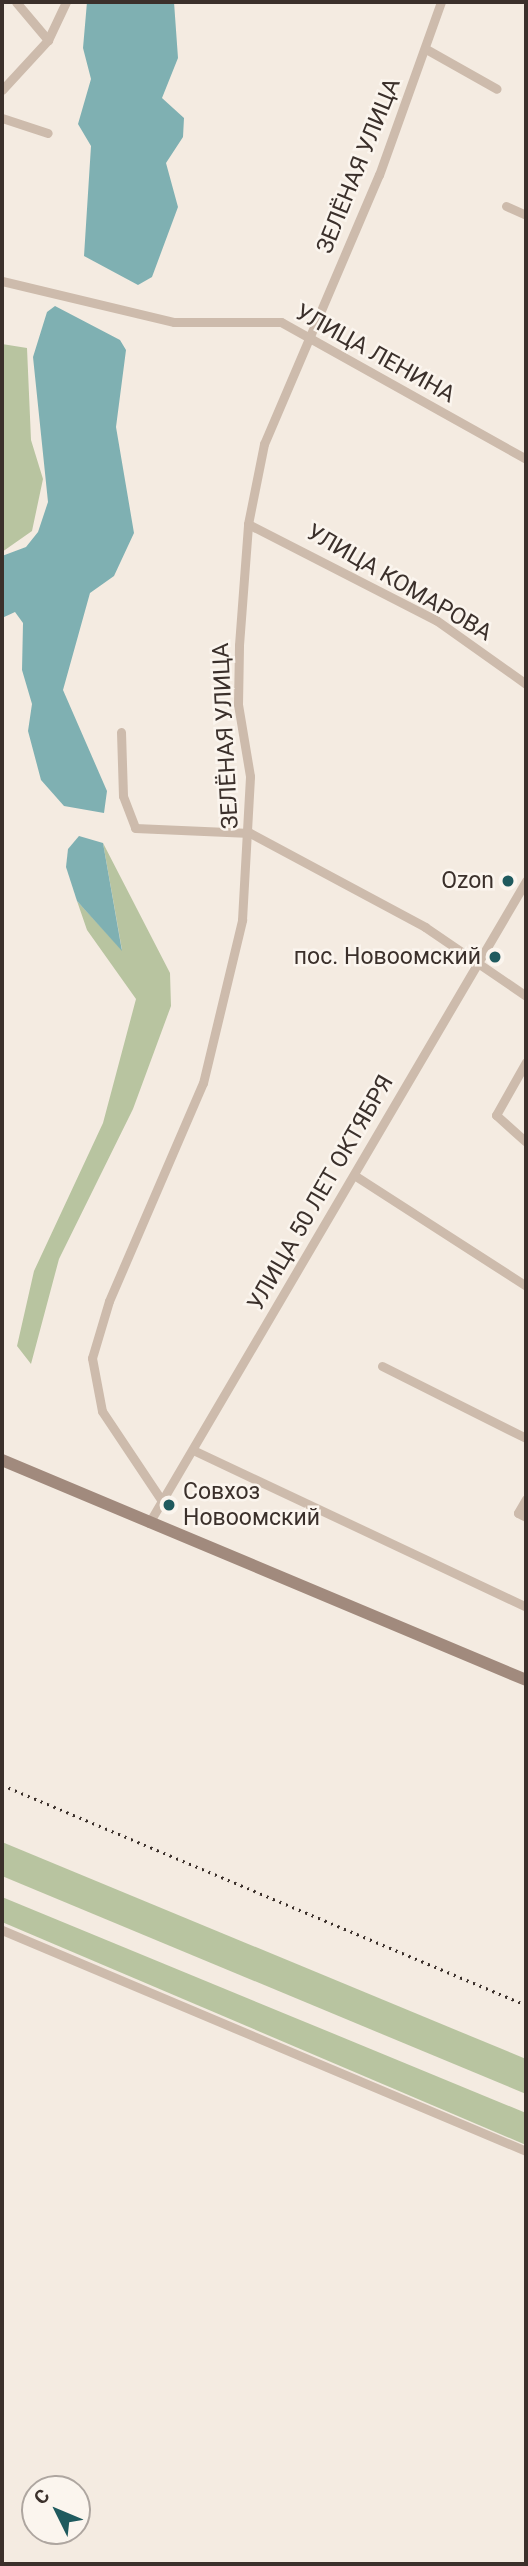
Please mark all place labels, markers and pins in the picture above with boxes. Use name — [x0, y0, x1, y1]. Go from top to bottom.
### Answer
place label: Ozon — [441, 867, 494, 895]
marker: Ozon — [500, 873, 516, 889]
place label: пос. Новоомский — [294, 943, 481, 971]
marker: пос. Новоомский — [487, 949, 503, 965]
place label: Совхоз Новоомский — [183, 1478, 320, 1532]
marker: Совхоз Новоомский — [161, 1497, 177, 1513]

